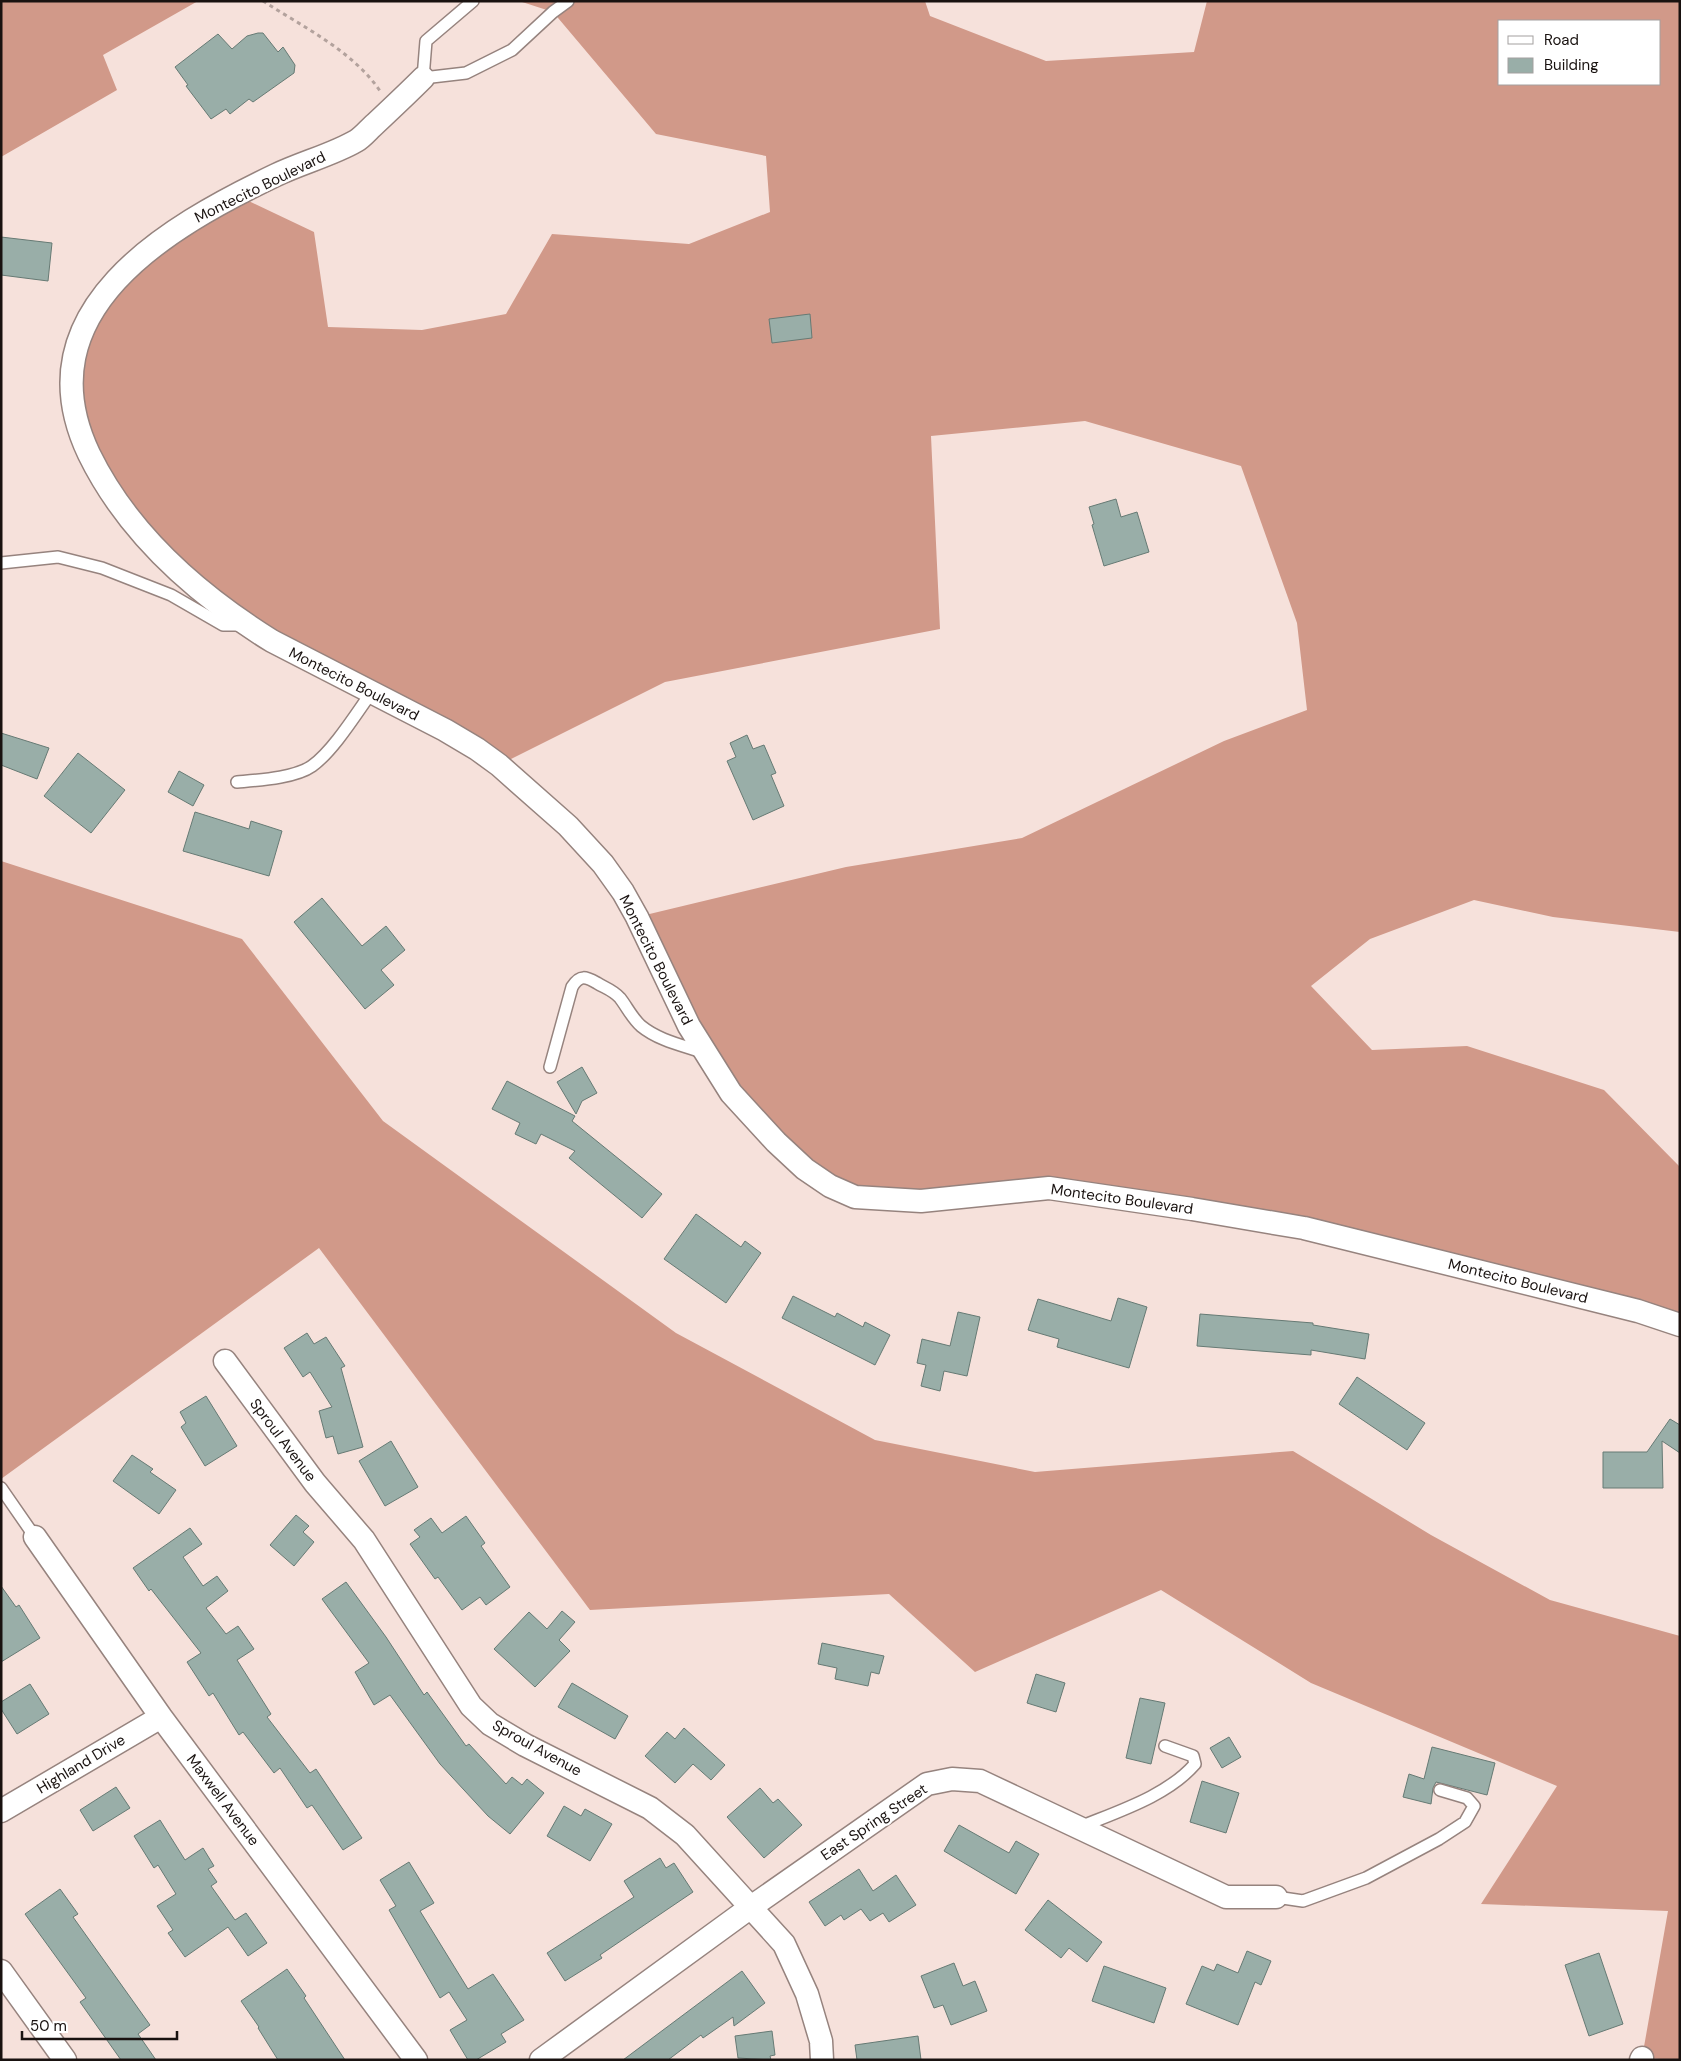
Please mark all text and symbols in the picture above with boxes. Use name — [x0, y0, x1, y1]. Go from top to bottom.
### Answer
legend — [1498, 20, 1661, 85]
text: Road — [1544, 30, 1579, 50]
text: Building — [1544, 55, 1599, 75]
street label: Montecito Boulevard — [191, 147, 329, 227]
street label: Montecito Boulevard — [286, 643, 422, 725]
street label: Montecito Boulevard — [615, 892, 697, 1028]
street label: Montecito Boulevard — [1050, 1179, 1194, 1219]
street label: Montecito Boulevard — [1446, 1254, 1590, 1308]
street label: Sproul Avenue — [245, 1394, 321, 1486]
street label: Sproul Avenue — [489, 1715, 585, 1781]
street label: Highland Drive — [33, 1730, 129, 1798]
street label: Maxwell Avenue — [182, 1750, 264, 1850]
street label: East Spring Street — [817, 1779, 931, 1865]
scale bar — [22, 2008, 178, 2040]
text: 50 m — [30, 2016, 67, 2036]

